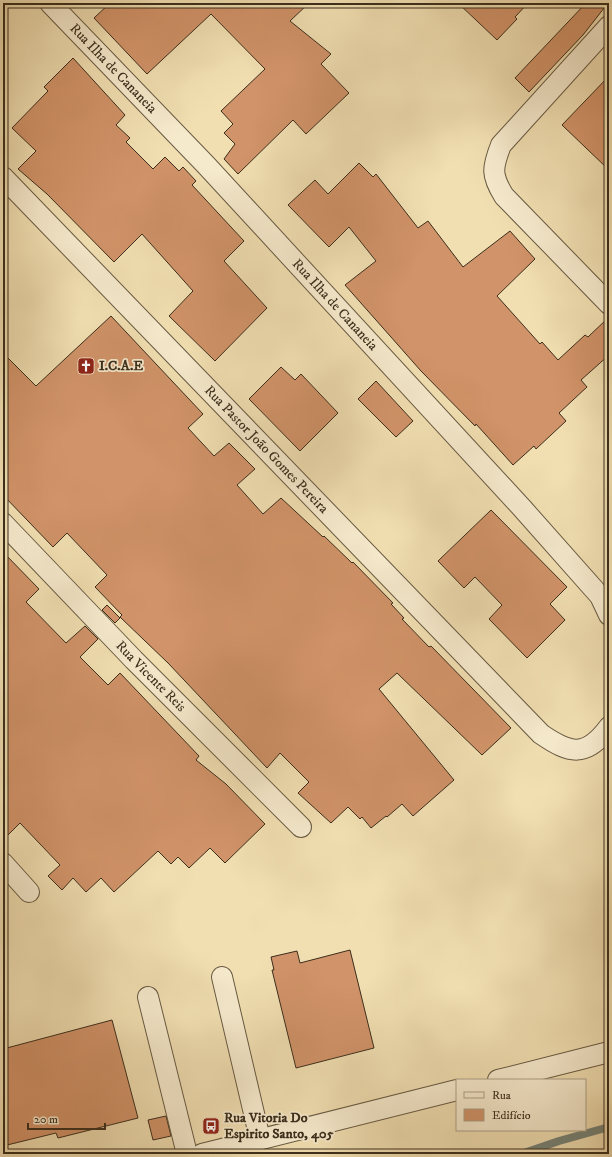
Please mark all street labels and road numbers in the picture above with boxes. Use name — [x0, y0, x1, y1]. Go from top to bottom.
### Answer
street label: Rua Ilha de Cananeia — [66, 20, 161, 117]
street label: Rua Ilha de Cananeia — [288, 255, 382, 354]
street label: Rua Pastor João Gomes Pereira — [200, 382, 332, 518]
street label: Rua Vicente Reis — [112, 637, 190, 716]

